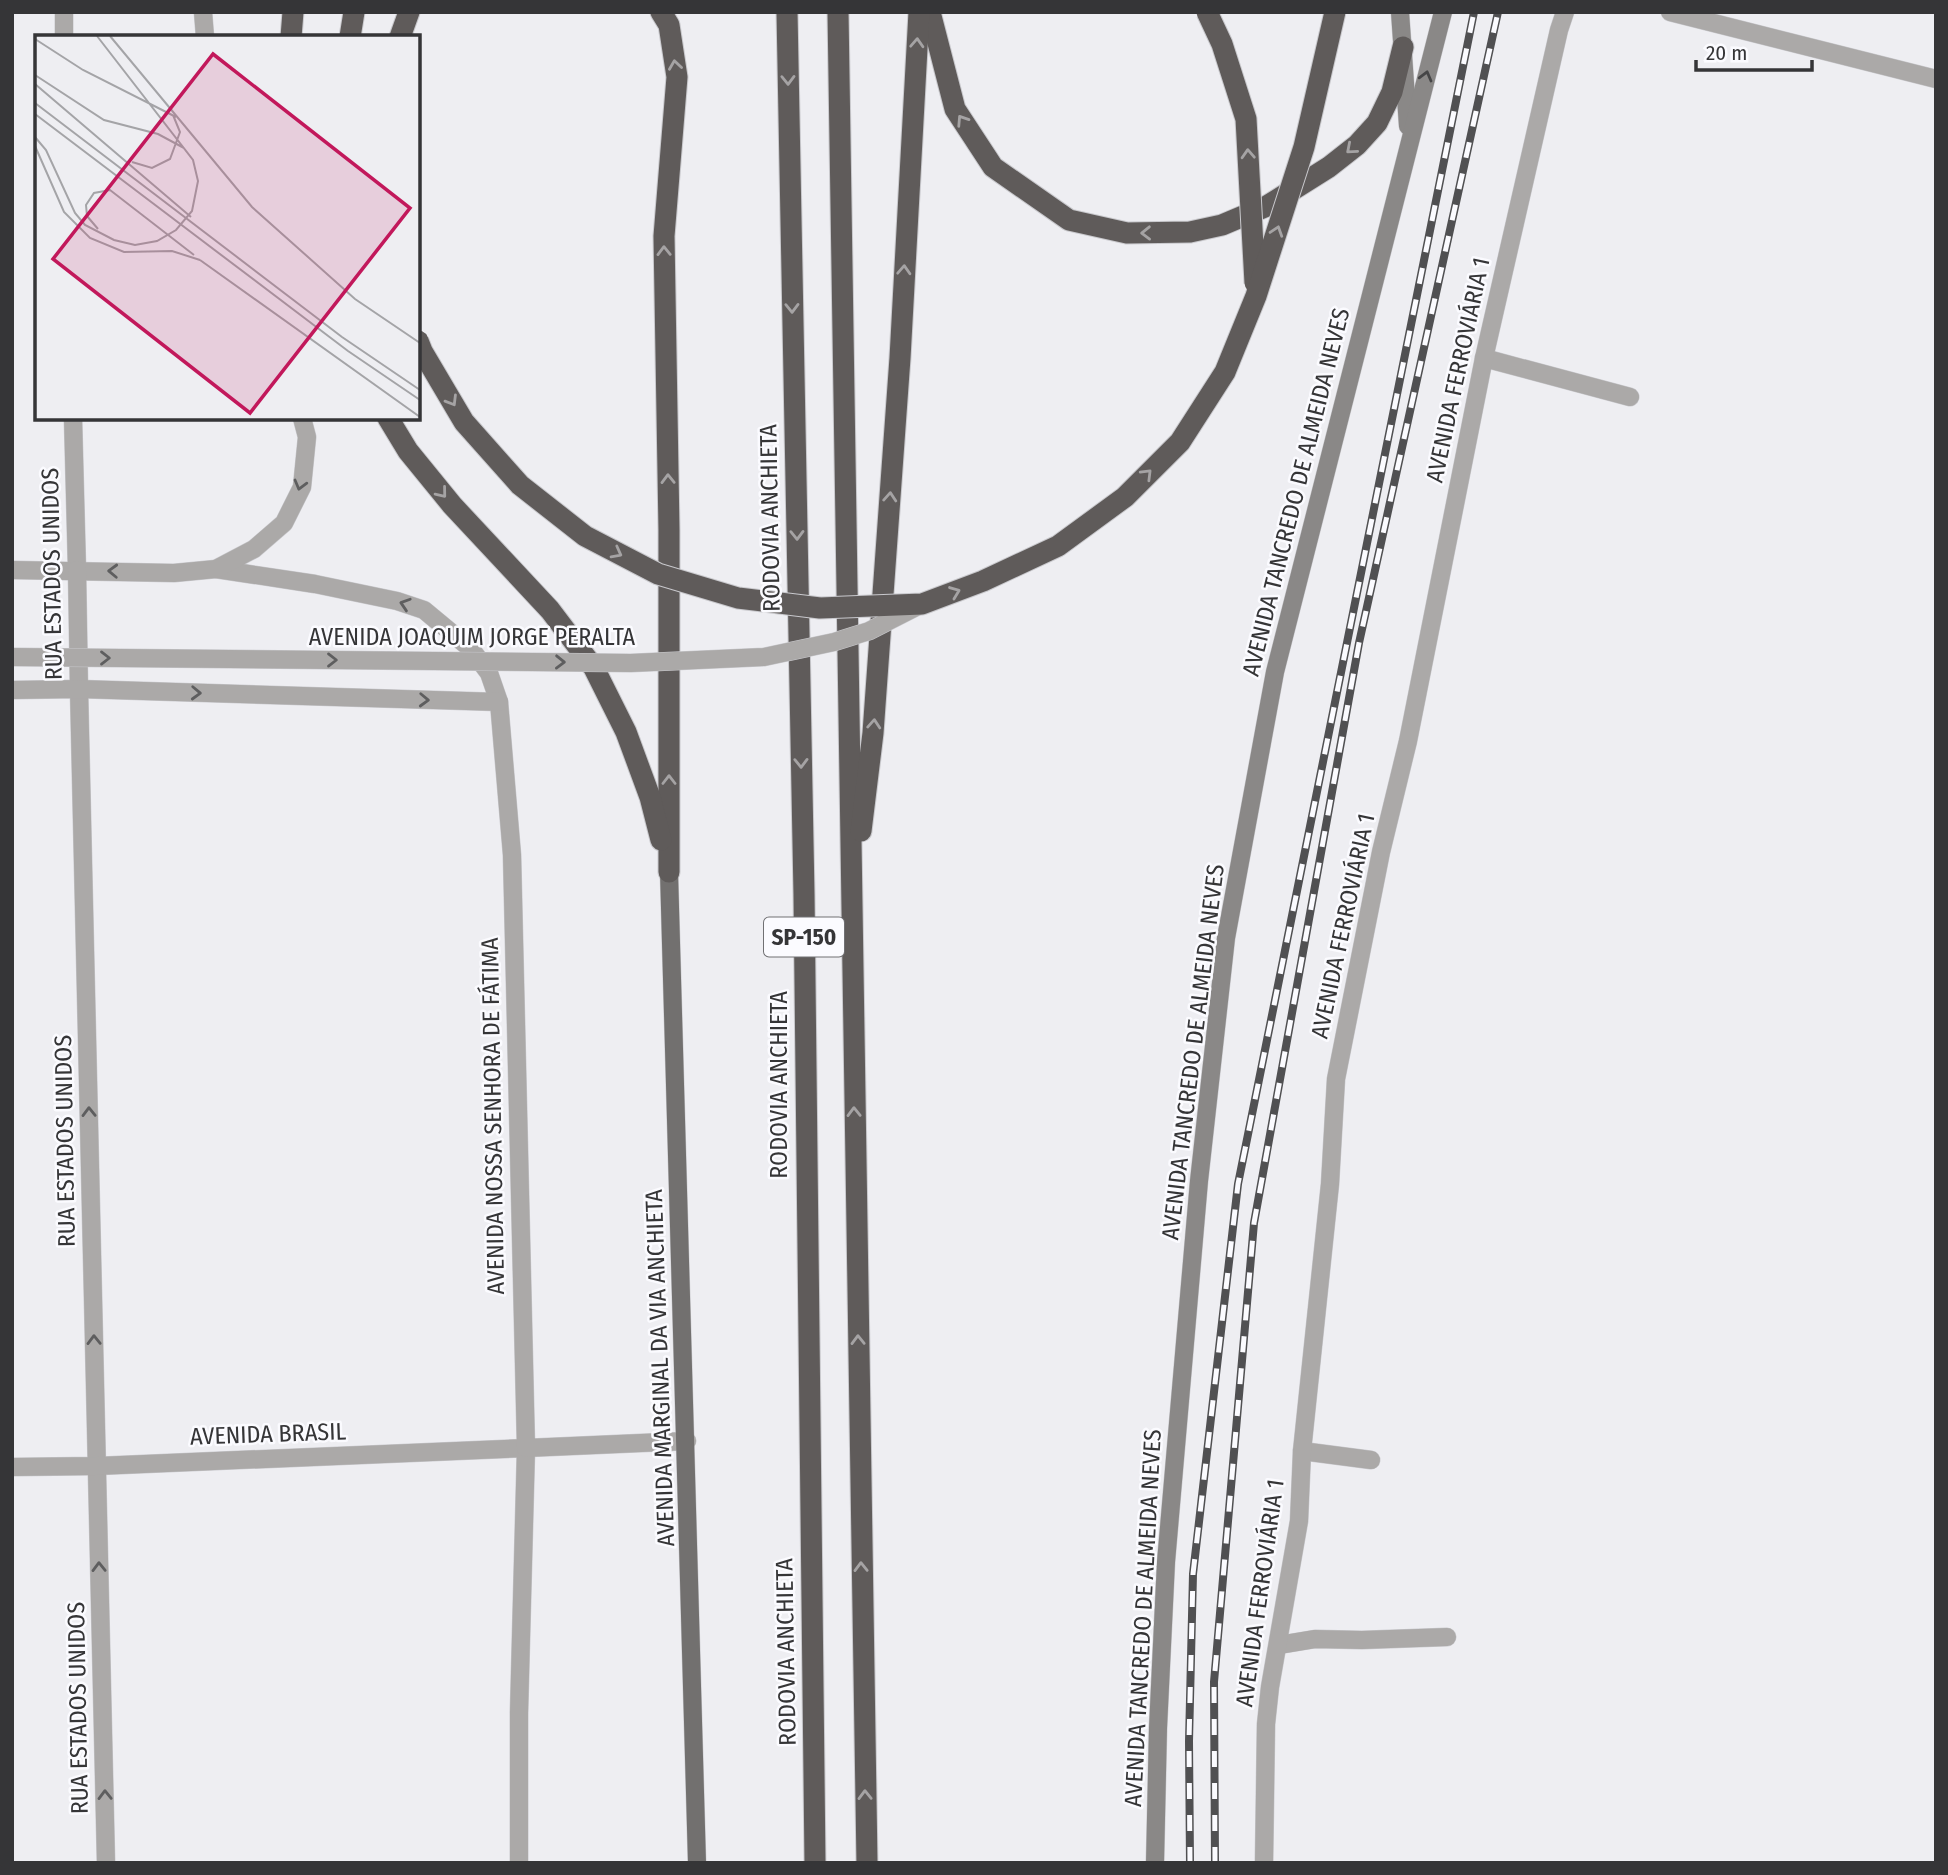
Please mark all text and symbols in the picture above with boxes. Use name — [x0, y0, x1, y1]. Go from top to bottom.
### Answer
scale bar — [1696, 28, 1812, 72]
inset map — [35, 35, 420, 420]
one-way arrow — [909, 37, 924, 48]
text: 20 m — [1706, 40, 1747, 66]
one-way arrow — [668, 59, 683, 71]
one-way arrow — [1418, 70, 1432, 82]
one-way arrow — [780, 76, 796, 86]
one-way arrow — [958, 114, 971, 127]
one-way arrow — [1346, 141, 1359, 153]
one-way arrow — [1240, 148, 1255, 159]
one-way arrow — [1140, 225, 1151, 240]
one-way arrow — [1269, 225, 1283, 237]
one-way arrow — [657, 245, 672, 256]
street label: AVENIDA FERROVIÁRIA 1 — [1419, 255, 1496, 485]
one-way arrow — [897, 264, 912, 275]
one-way arrow — [785, 303, 800, 314]
street label: AVENIDA TANCREDO DE ALMEIDA NEVES — [1237, 305, 1355, 679]
one-way arrow — [443, 393, 456, 406]
street label: RODOVIA ANCHIETA — [754, 424, 786, 612]
street label: RUA ESTADOS UNIDOS — [36, 468, 68, 680]
one-way arrow — [1139, 470, 1152, 483]
one-way arrow — [661, 473, 676, 484]
one-way arrow — [294, 479, 309, 491]
one-way arrow — [434, 485, 446, 498]
one-way arrow — [882, 491, 897, 502]
one-way arrow — [789, 531, 805, 541]
one-way arrow — [610, 544, 622, 558]
one-way arrow — [107, 564, 118, 579]
one-way arrow — [949, 586, 961, 600]
one-way arrow — [399, 598, 411, 612]
street label: AVENIDA JOAQUIM JORGE PERALTA — [309, 623, 636, 651]
one-way arrow — [100, 650, 111, 666]
one-way arrow — [328, 652, 338, 668]
one-way arrow — [555, 654, 566, 670]
one-way arrow — [191, 685, 202, 700]
one-way arrow — [419, 692, 430, 708]
one-way arrow — [866, 718, 881, 729]
one-way arrow — [793, 758, 809, 769]
one-way arrow — [661, 774, 677, 784]
street label: AVENIDA FERROVIÁRIA 1 — [1304, 811, 1381, 1041]
street label: AVENIDA TANCREDO DE ALMEIDA NEVES — [1156, 863, 1230, 1241]
road number: SP-150 — [764, 918, 844, 956]
street label: AVENIDA NOSSA SENHORA DE FÁTIMA — [475, 937, 510, 1295]
street label: RODOVIA ANCHIETA — [765, 991, 793, 1179]
street label: RUA ESTADOS UNIDOS — [49, 1035, 81, 1247]
one-way arrow — [81, 1106, 97, 1117]
one-way arrow — [847, 1106, 862, 1117]
street label: AVENIDA MARGINAL DA VIA ANCHIETA — [640, 1189, 680, 1547]
one-way arrow — [86, 1334, 102, 1344]
one-way arrow — [850, 1334, 866, 1344]
street label: AVENIDA BRASIL — [189, 1417, 347, 1451]
street label: AVENIDA TANCREDO DE ALMEIDA NEVES — [1119, 1428, 1167, 1808]
street label: AVENIDA FERROVIÁRIA 1 — [1229, 1477, 1290, 1709]
street label: RODOVIA ANCHIETA — [770, 1558, 802, 1746]
one-way arrow — [92, 1561, 107, 1572]
one-way arrow — [854, 1561, 869, 1572]
street label: RUA ESTADOS UNIDOS — [62, 1602, 94, 1814]
one-way arrow — [97, 1789, 112, 1800]
one-way arrow — [858, 1789, 873, 1800]

